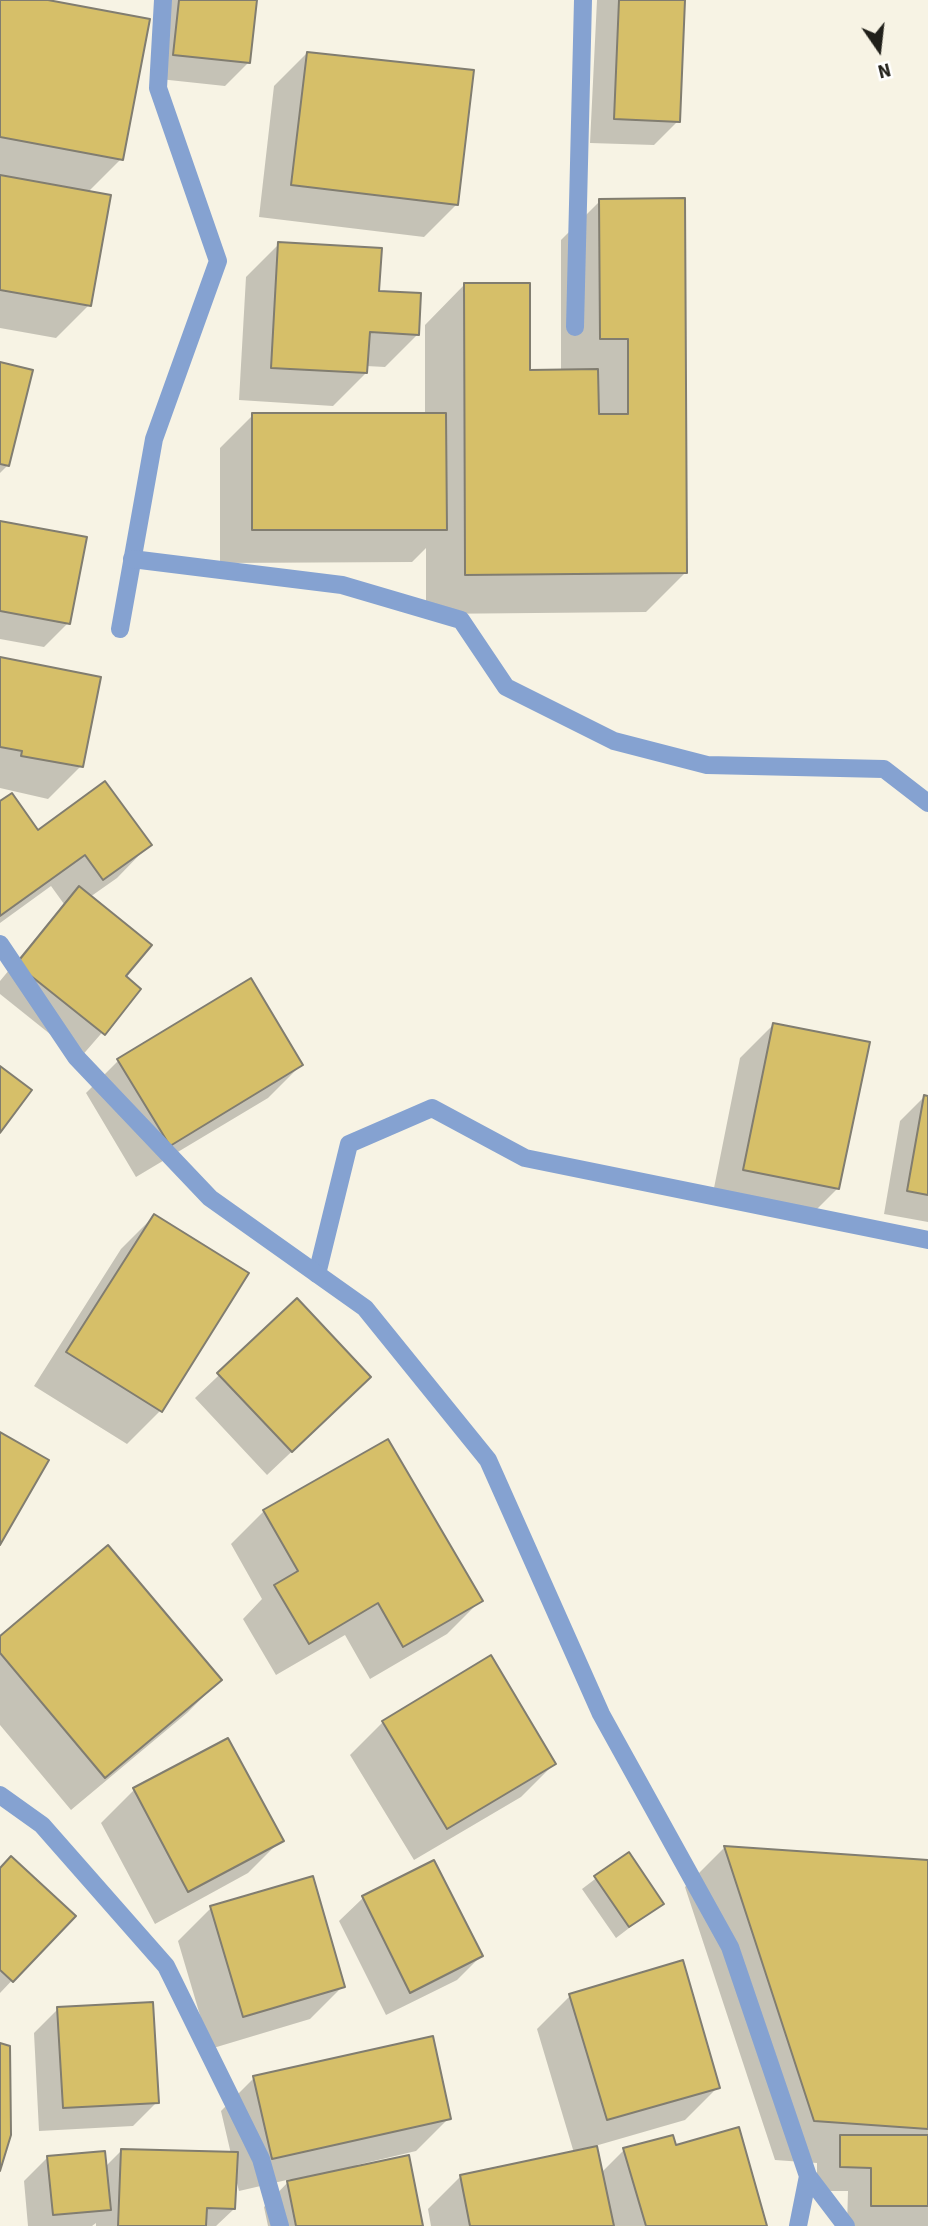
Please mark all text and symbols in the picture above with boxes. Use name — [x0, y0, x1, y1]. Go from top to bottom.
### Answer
north arrow — [844, 14, 914, 84]
text: N — [875, 55, 894, 84]

